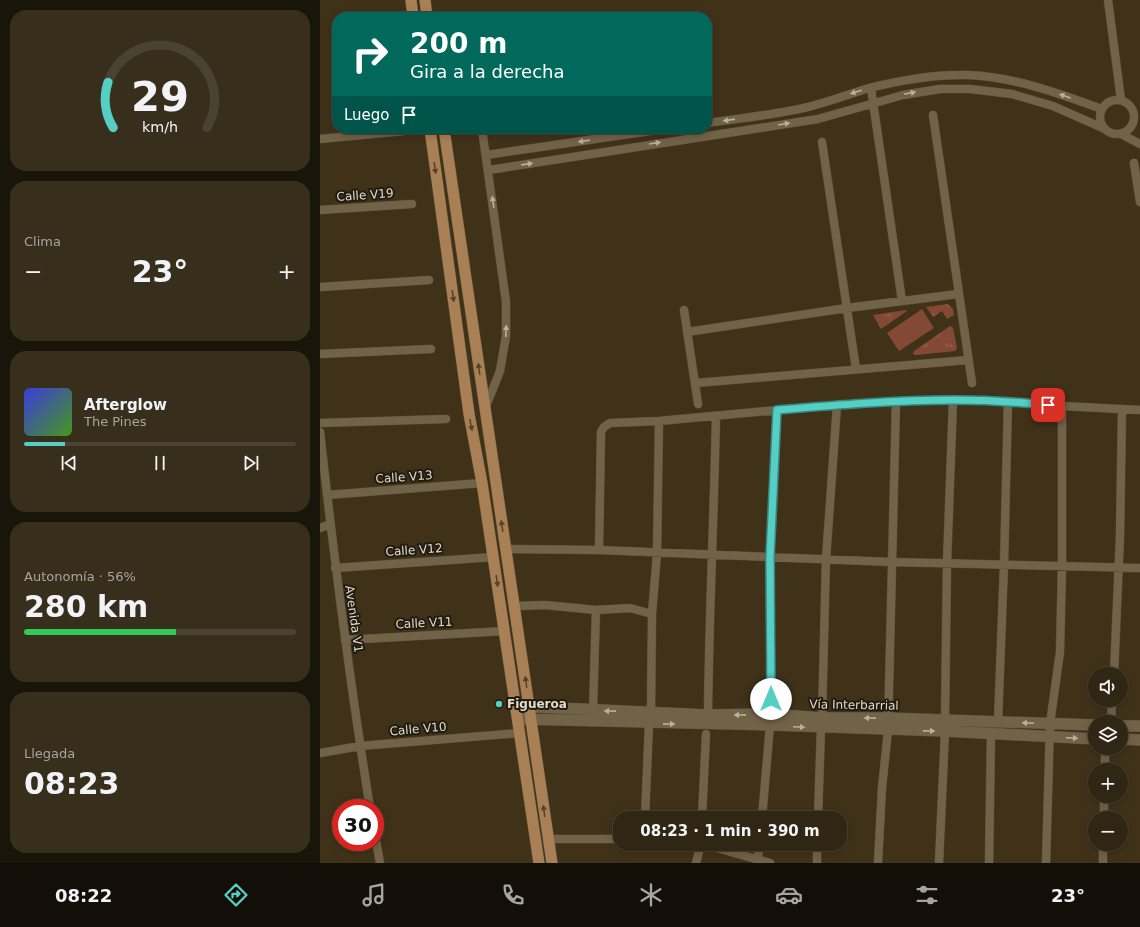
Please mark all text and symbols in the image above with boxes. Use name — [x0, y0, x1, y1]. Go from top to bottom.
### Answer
text: 200 m — [410, 27, 507, 60]
icon: right — [344, 28, 396, 80]
text: Gira a la derecha — [410, 61, 565, 82]
text: 29 — [131, 72, 189, 121]
one-way arrow — [849, 90, 861, 96]
one-way arrow — [904, 90, 916, 96]
one-way arrow — [1059, 93, 1071, 99]
icon: arrive — [398, 104, 420, 126]
text: Luego — [344, 106, 390, 124]
one-way arrow — [723, 117, 735, 123]
text: km/h — [142, 119, 178, 135]
one-way arrow — [778, 121, 790, 127]
one-way arrow — [578, 138, 590, 144]
one-way arrow — [649, 140, 662, 146]
one-way arrow — [521, 161, 533, 167]
one-way arrow — [432, 162, 438, 174]
street label: Calle V19 — [336, 186, 394, 204]
one-way arrow — [490, 196, 496, 208]
text: Clima — [24, 234, 61, 249]
text: 23° — [132, 254, 188, 289]
text: − — [24, 259, 42, 284]
text: + — [278, 259, 296, 284]
one-way arrow — [450, 290, 456, 302]
one-way arrow — [503, 325, 509, 338]
one-way arrow — [476, 363, 482, 376]
pin — [1031, 388, 1065, 422]
icon: arrive — [1037, 394, 1059, 416]
text: Afterglow — [84, 396, 167, 414]
text: The Pines — [84, 414, 147, 429]
one-way arrow — [469, 419, 475, 431]
icon: previous — [58, 452, 80, 474]
icon: pause — [149, 452, 171, 474]
icon: next — [240, 452, 262, 474]
street label: Calle V13 — [375, 468, 433, 486]
one-way arrow — [499, 520, 505, 532]
street label: Calle V12 — [385, 541, 443, 559]
text: Autonomía · 56% — [24, 569, 136, 584]
one-way arrow — [495, 575, 501, 587]
street label: Avenida V1 — [342, 585, 366, 653]
text: 280 km — [24, 589, 148, 624]
street label: Calle V11 — [395, 615, 453, 631]
map controls — [1088, 667, 1128, 851]
button: sound — [1088, 667, 1128, 707]
one-way arrow — [523, 676, 529, 688]
position arrow — [750, 678, 792, 720]
place label: Figueroa — [507, 697, 567, 711]
street label: Vía Interbarrial — [809, 697, 899, 713]
marker: Figueroa — [494, 699, 504, 709]
one-way arrow — [603, 708, 616, 714]
one-way arrow — [733, 712, 746, 718]
one-way arrow — [863, 715, 876, 721]
button: layers — [1088, 715, 1128, 755]
street label: Calle V10 — [389, 720, 447, 738]
one-way arrow — [1021, 720, 1034, 726]
one-way arrow — [663, 721, 676, 727]
one-way arrow — [793, 723, 805, 730]
one-way arrow — [923, 728, 936, 734]
one-way arrow — [1066, 735, 1079, 741]
text: Llegada — [24, 746, 75, 761]
button: + — [1088, 763, 1128, 803]
text: 08:23 — [24, 766, 120, 801]
speed limit sign: 30 — [332, 799, 384, 851]
one-way arrow — [541, 804, 547, 817]
button: − — [1088, 811, 1128, 851]
text: 08:23 · 1 min · 390 m — [640, 822, 820, 840]
icon: directions — [222, 881, 250, 909]
icon: music — [360, 881, 388, 909]
icon: phone — [499, 881, 527, 909]
icon: climate — [637, 881, 665, 909]
icon: car — [775, 881, 803, 909]
icon: filters — [913, 881, 941, 909]
text: 08:22 — [55, 885, 112, 906]
text: 23° — [1051, 885, 1085, 906]

